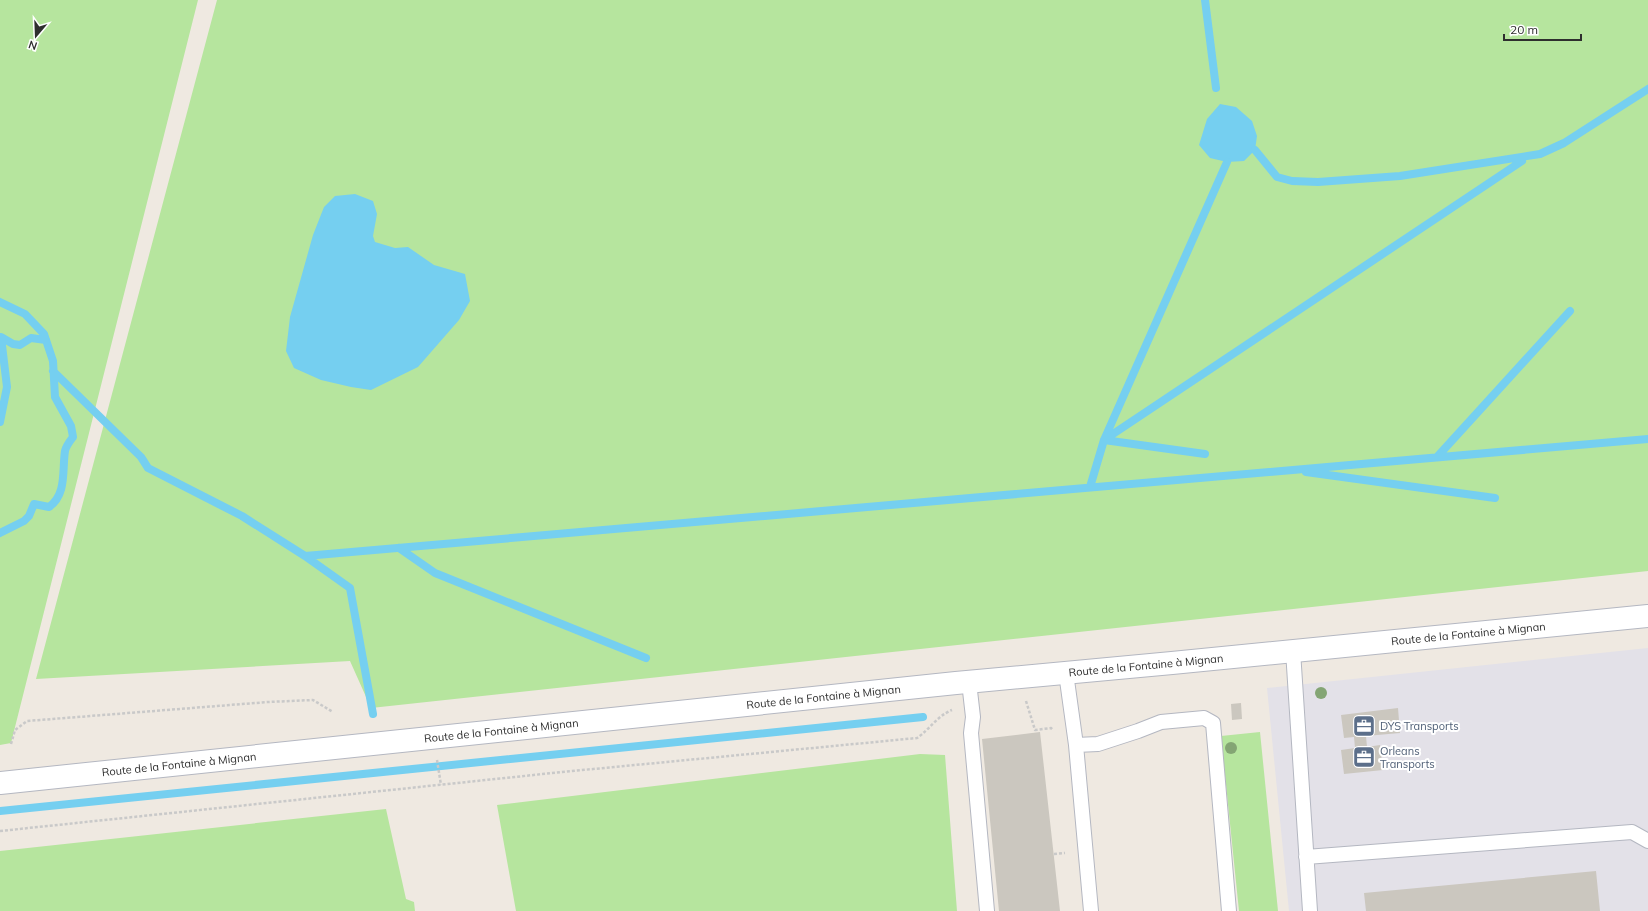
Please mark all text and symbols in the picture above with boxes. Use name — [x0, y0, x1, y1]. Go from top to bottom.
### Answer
north arrow — [16, 16, 56, 56]
scale bar — [1504, 16, 1581, 42]
text: 20 m — [1510, 22, 1538, 37]
text: N — [27, 37, 39, 53]
street label: Route de la Fontaine à Mignan — [1390, 619, 1546, 648]
street label: Route de la Fontaine à Mignan — [1068, 651, 1224, 680]
street label: Route de la Fontaine à Mignan — [746, 682, 901, 712]
office icon: DYS Transports — [1351, 713, 1377, 739]
street label: Route de la Fontaine à Mignan — [423, 716, 579, 746]
place label: DYS Transports — [1380, 719, 1459, 733]
office icon: Orleans Transports — [1351, 744, 1377, 770]
place label: Orleans Transports — [1380, 744, 1435, 771]
street label: Route de la Fontaine à Mignan — [101, 749, 257, 779]

